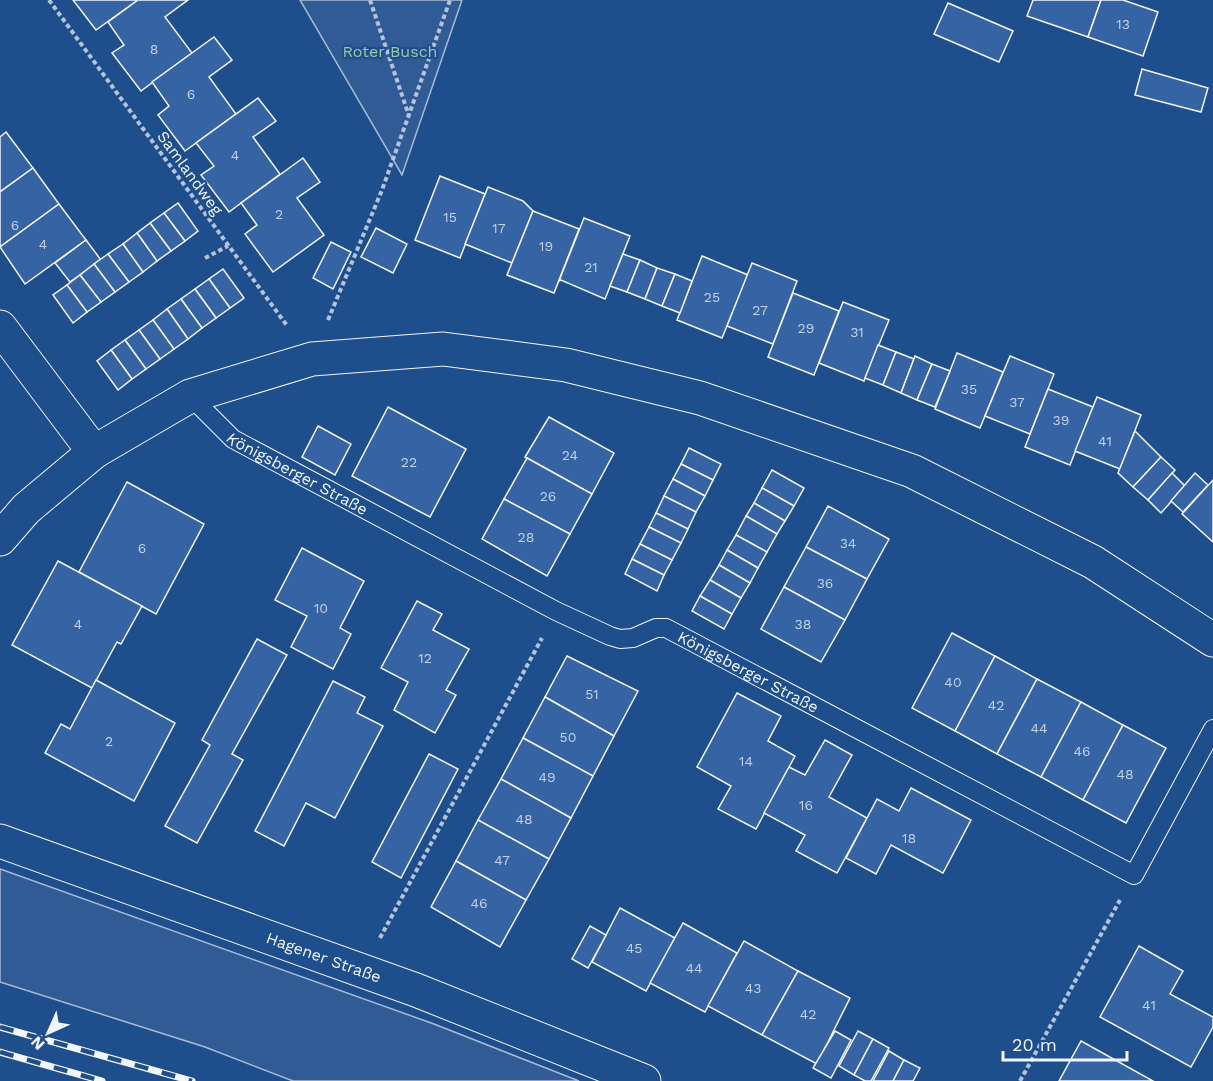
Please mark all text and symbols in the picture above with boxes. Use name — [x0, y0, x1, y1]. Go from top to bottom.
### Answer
house number: 13 — [1116, 16, 1130, 32]
house number: 8 — [150, 41, 158, 57]
park label: Roter Busch — [343, 42, 438, 61]
house number: 6 — [187, 86, 195, 102]
street label: Samlandweg — [153, 127, 227, 219]
house number: 4 — [231, 147, 239, 163]
house number: 2 — [275, 206, 283, 222]
house number: 15 — [443, 209, 457, 225]
house number: 6 — [11, 217, 19, 233]
house number: 17 — [492, 220, 506, 236]
house number: 4 — [39, 236, 47, 252]
house number: 19 — [539, 238, 553, 254]
house number: 21 — [584, 259, 598, 275]
house number: 25 — [704, 289, 720, 305]
house number: 27 — [752, 302, 768, 318]
house number: 29 — [798, 320, 814, 336]
house number: 31 — [850, 324, 864, 340]
house number: 35 — [961, 381, 977, 397]
house number: 37 — [1009, 394, 1025, 410]
house number: 39 — [1053, 412, 1069, 428]
street label: Königsberger Straße — [223, 429, 371, 519]
house number: 41 — [1098, 433, 1112, 449]
house number: 24 — [562, 447, 578, 463]
house number: 22 — [401, 454, 417, 470]
house number: 26 — [540, 488, 556, 504]
house number: 28 — [518, 529, 534, 545]
house number: 34 — [840, 535, 856, 551]
house number: 6 — [138, 540, 146, 556]
house number: 36 — [817, 575, 833, 591]
house number: 10 — [314, 600, 328, 616]
house number: 4 — [74, 616, 82, 632]
house number: 38 — [795, 616, 811, 632]
street label: Königsberger Straße — [675, 626, 822, 716]
house number: 12 — [418, 650, 432, 666]
house number: 40 — [944, 674, 962, 690]
house number: 51 — [585, 686, 599, 702]
house number: 42 — [988, 697, 1004, 713]
house number: 44 — [1030, 720, 1048, 736]
house number: 50 — [560, 729, 576, 745]
house number: 2 — [105, 733, 113, 749]
house number: 46 — [1073, 743, 1091, 759]
house number: 14 — [739, 753, 753, 769]
house number: 48 — [1116, 766, 1134, 782]
house number: 49 — [538, 769, 556, 785]
house number: 16 — [799, 797, 813, 813]
house number: 48 — [515, 811, 533, 827]
house number: 18 — [902, 830, 916, 846]
house number: 47 — [494, 852, 510, 868]
house number: 46 — [470, 895, 488, 911]
street label: Hagener Straße — [264, 928, 384, 986]
house number: 45 — [626, 940, 642, 956]
house number: 44 — [685, 960, 703, 976]
house number: 43 — [745, 980, 761, 996]
house number: 41 — [1142, 997, 1156, 1013]
north arrow — [18, 1003, 78, 1063]
house number: 42 — [800, 1006, 816, 1022]
scale bar — [1003, 1024, 1128, 1062]
text: N — [27, 1032, 49, 1054]
text: 20 m — [1012, 1034, 1057, 1055]

